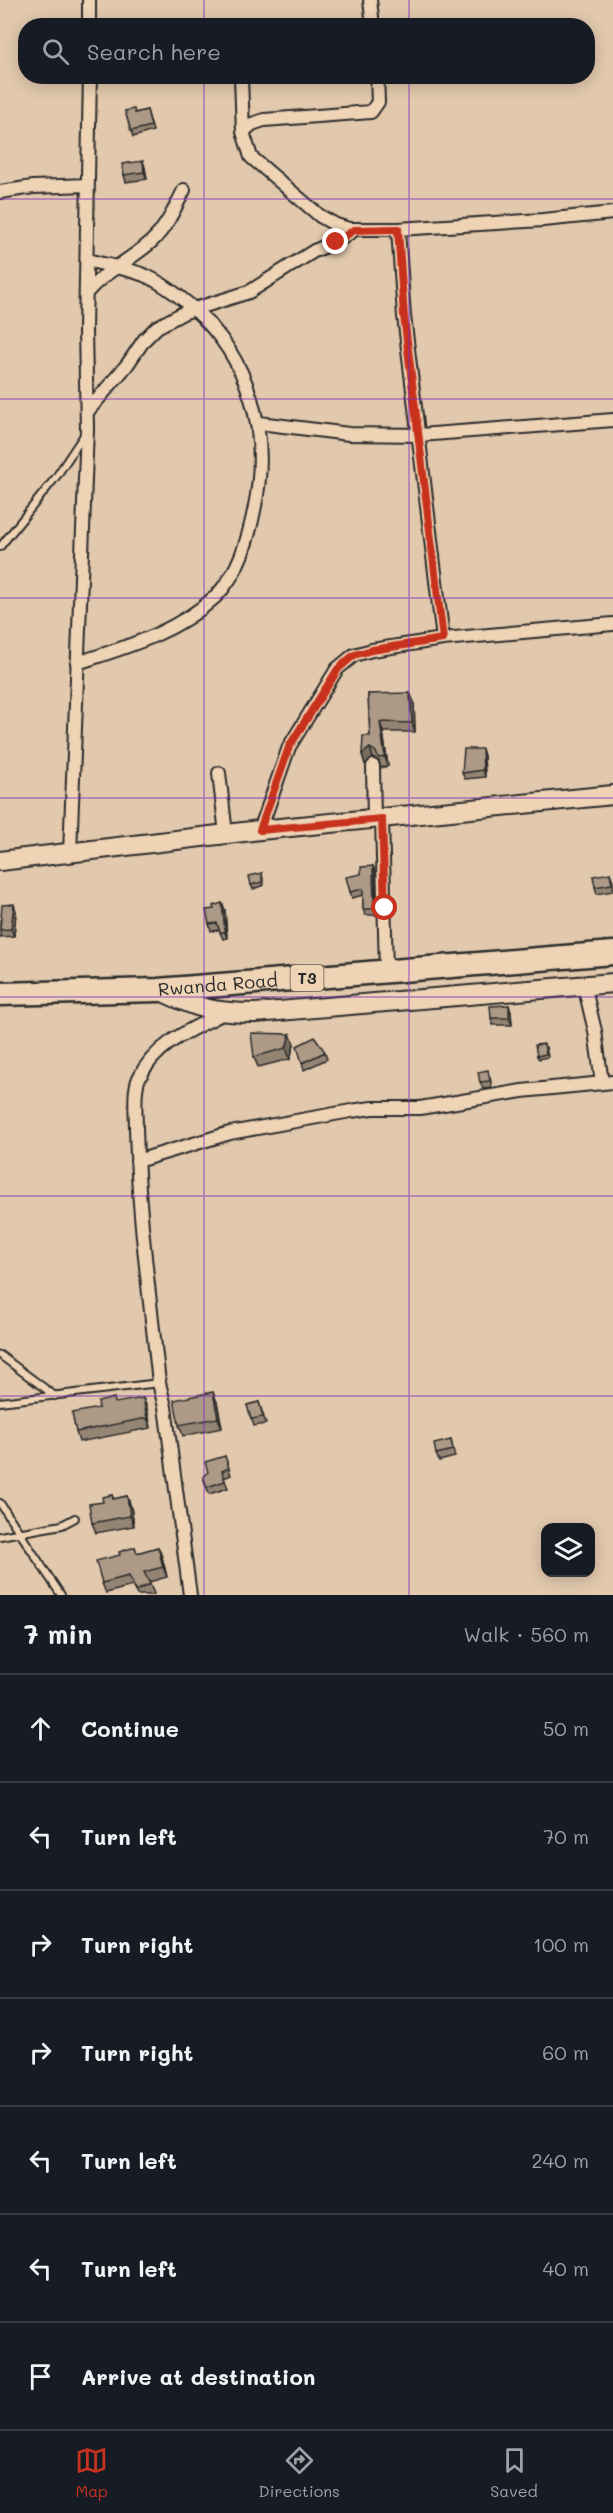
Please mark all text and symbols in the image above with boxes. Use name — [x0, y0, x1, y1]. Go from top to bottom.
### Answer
search box — [18, 18, 595, 84]
icon: search — [39, 35, 72, 68]
text: Search here — [87, 37, 221, 66]
route end — [322, 228, 348, 254]
route start — [371, 894, 397, 920]
road number: T3 — [290, 965, 324, 991]
street label: Rwanda Road — [157, 967, 278, 1001]
map controls — [541, 1523, 595, 1577]
button: layers — [541, 1523, 595, 1577]
text: 7 min — [24, 1617, 92, 1651]
text: Walk · 560 m — [463, 1621, 589, 1647]
icon: ahead — [24, 1712, 57, 1745]
text: Continue — [81, 1714, 179, 1743]
text: 50 m — [543, 1715, 589, 1741]
icon: left — [24, 1820, 57, 1853]
text: Turn left — [81, 1822, 177, 1851]
text: 70 m — [543, 1823, 589, 1849]
icon: right — [24, 1928, 57, 1961]
text: Turn right — [81, 1930, 193, 1959]
text: 100 m — [533, 1931, 589, 1957]
icon: right — [24, 2036, 57, 2069]
text: Turn right — [81, 2038, 193, 2067]
text: 60 m — [542, 2039, 589, 2065]
icon: left — [24, 2144, 57, 2177]
text: Turn left — [81, 2146, 177, 2175]
text: 240 m — [531, 2147, 589, 2173]
icon: left — [24, 2252, 57, 2285]
text: Turn left — [81, 2254, 177, 2283]
text: 40 m — [543, 2255, 589, 2281]
icon: arrive — [24, 2360, 57, 2393]
text: Arrive at destination — [81, 2362, 316, 2391]
tab: Map — [75, 2444, 108, 2501]
tab: Directions — [259, 2444, 340, 2501]
tab: Saved — [490, 2444, 538, 2501]

